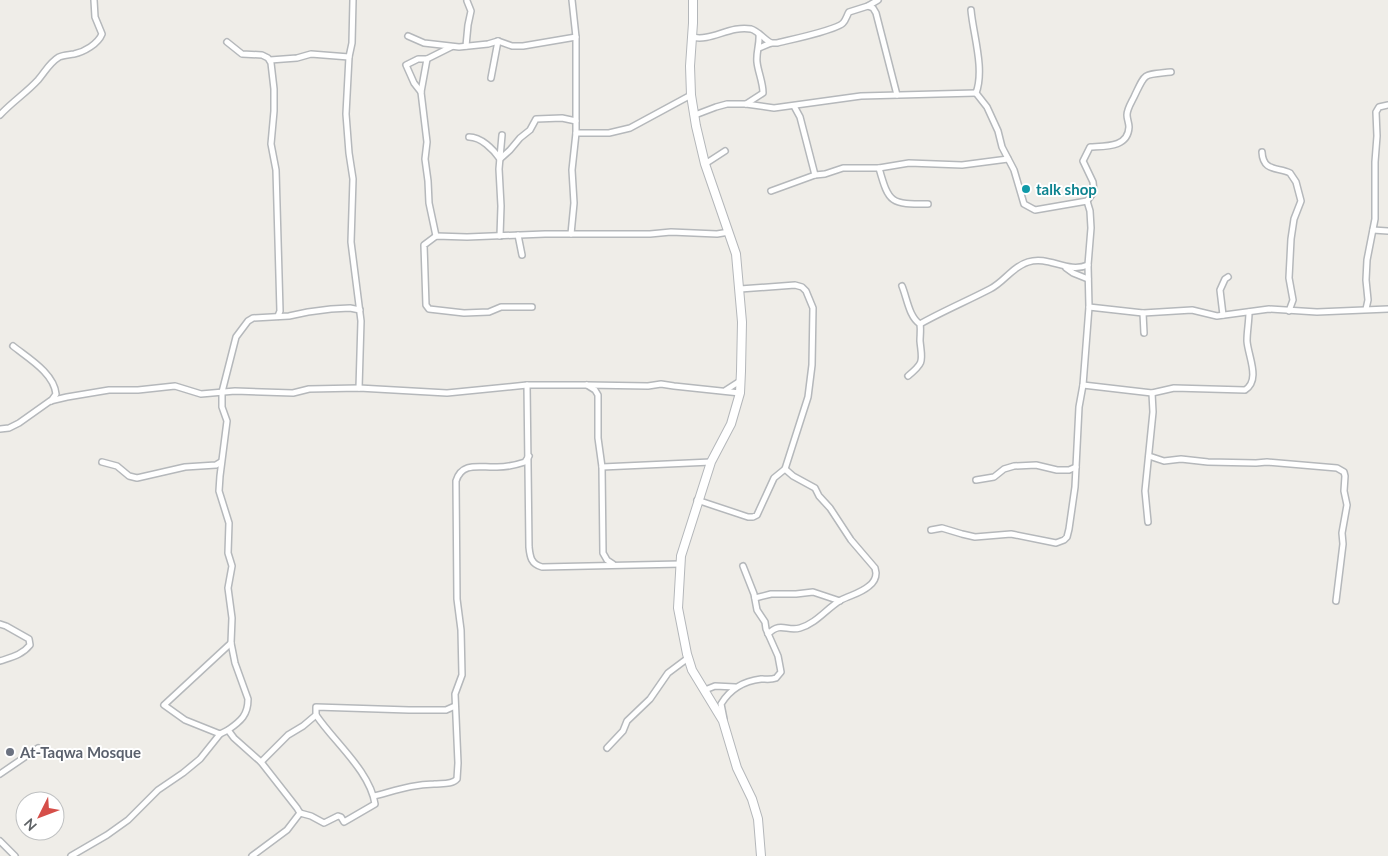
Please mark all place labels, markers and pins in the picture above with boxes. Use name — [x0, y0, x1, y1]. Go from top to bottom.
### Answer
place label: talk shop — [1036, 180, 1097, 198]
marker: talk shop — [1020, 183, 1032, 195]
place label: At-Taqwa Mosque — [19, 743, 141, 761]
marker: At-Taqwa Mosque — [4, 746, 16, 758]

